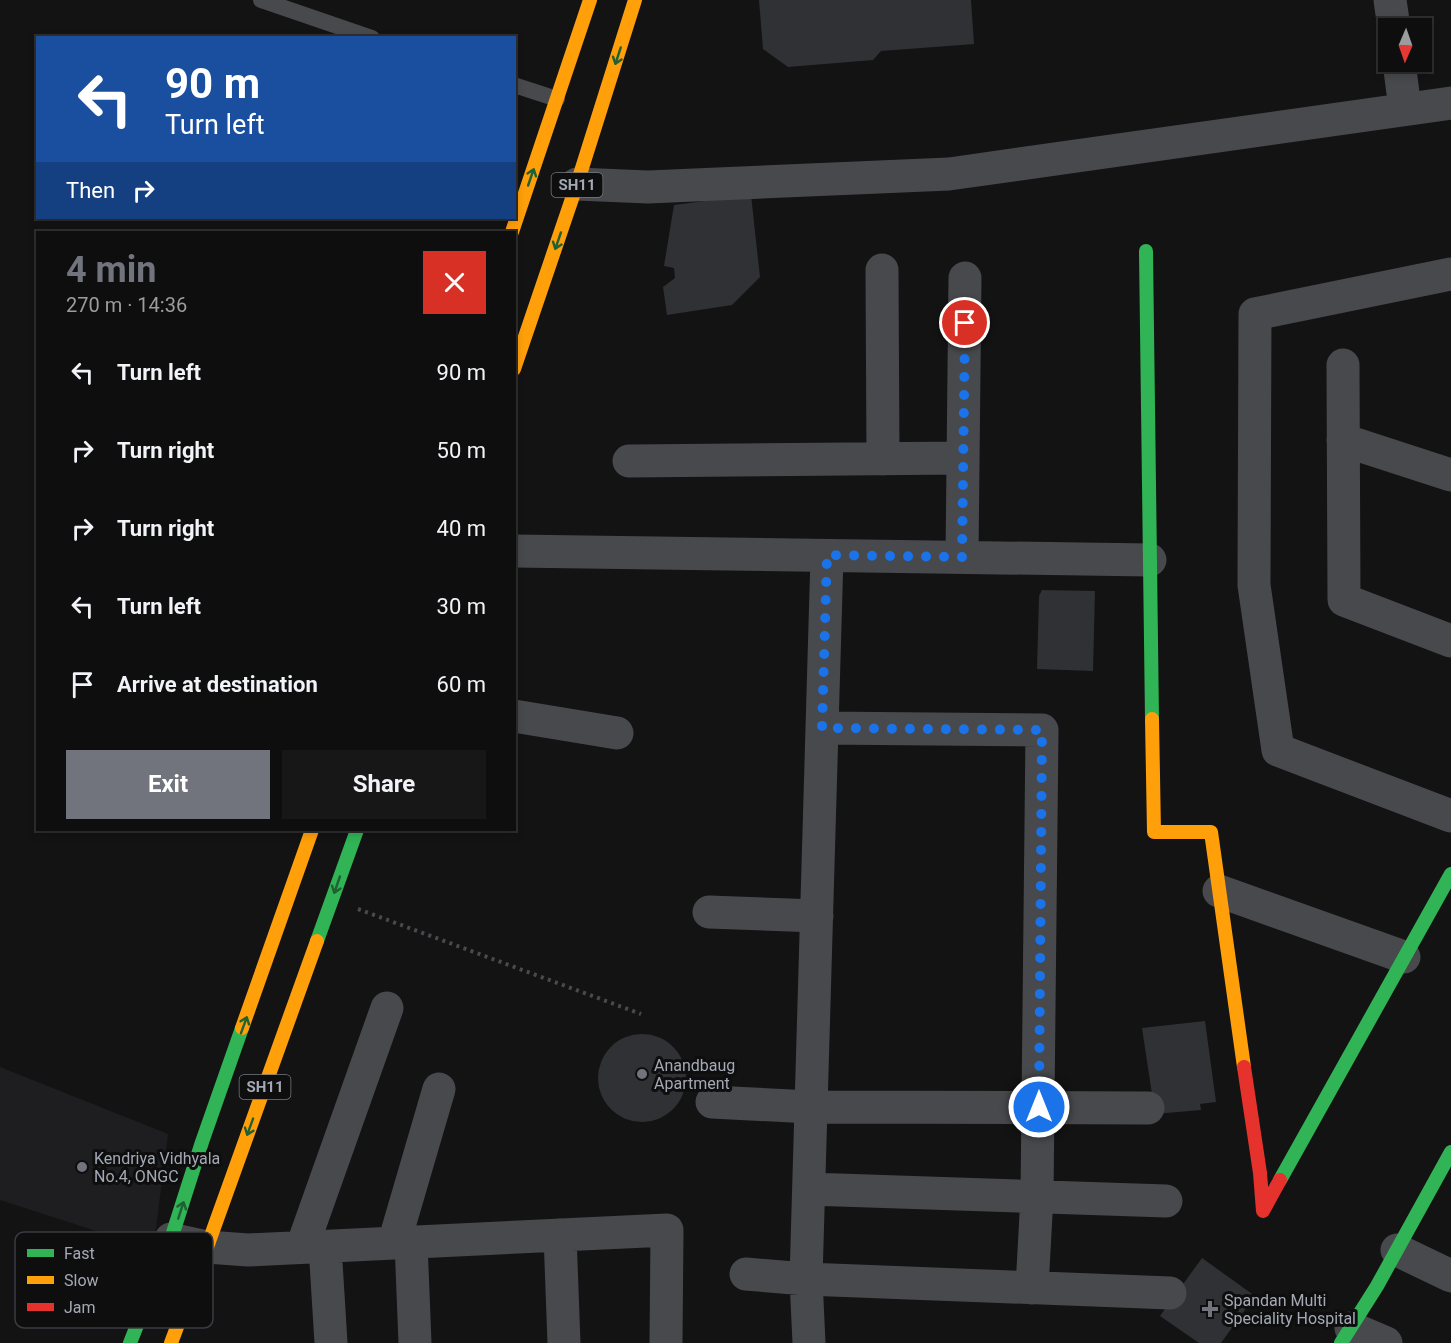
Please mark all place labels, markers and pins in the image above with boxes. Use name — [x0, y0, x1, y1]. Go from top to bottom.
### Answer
pin — [939, 297, 990, 348]
place label: Anandbaug Apartment — [654, 1056, 735, 1093]
marker: Anandbaug Apartment — [635, 1067, 649, 1081]
place label: Kendriya Vidhyala No.4, ONGC — [94, 1149, 220, 1186]
marker: Kendriya Vidhyala No.4, ONGC — [75, 1160, 89, 1174]
place label: Spandan Multi Speciality Hospital — [1224, 1291, 1356, 1328]
marker: Spandan Multi Speciality Hospital — [1201, 1300, 1219, 1318]

